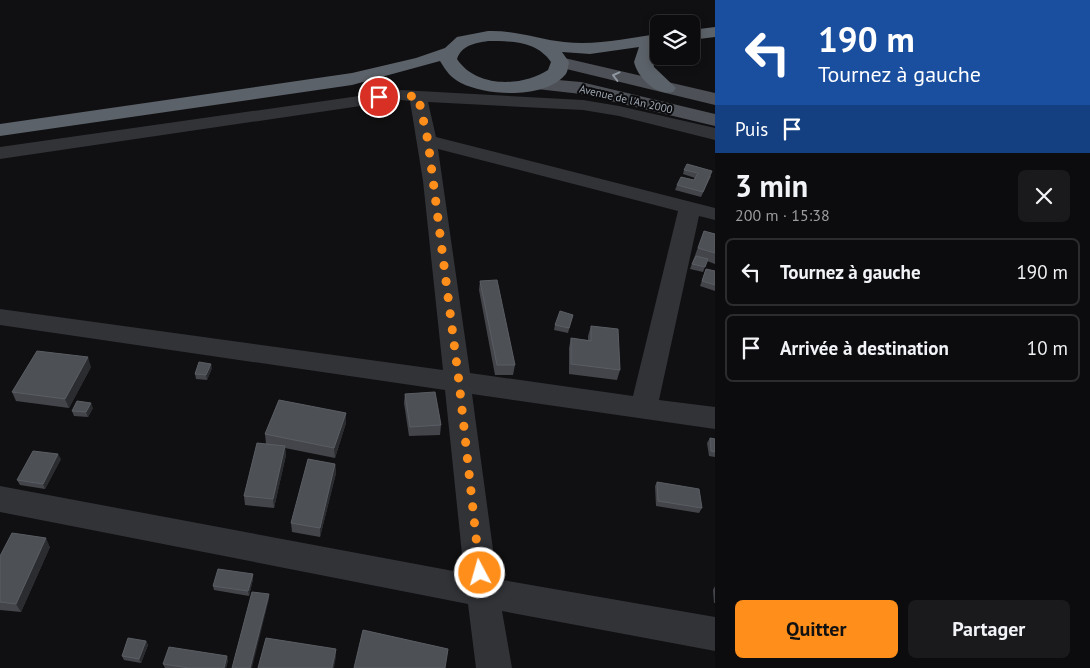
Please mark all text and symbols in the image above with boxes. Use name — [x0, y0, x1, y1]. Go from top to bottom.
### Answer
map controls — [650, 15, 700, 65]
button: layers — [650, 15, 700, 65]
text: 190 m — [818, 16, 915, 62]
icon: left — [735, 20, 800, 85]
text: Tournez à gauche — [818, 60, 981, 88]
one-way arrow — [612, 71, 621, 82]
pin — [358, 76, 400, 118]
street label: Avenue de l'An 2000 — [578, 81, 674, 117]
icon: arrive — [365, 83, 393, 111]
icon: arrive — [778, 115, 806, 143]
text: Puis — [735, 117, 768, 141]
text: 3 min — [735, 166, 808, 205]
button: close — [1018, 170, 1070, 222]
text: 200 m · 15:38 — [735, 205, 830, 225]
icon: left — [737, 258, 765, 286]
text: Tournez à gauche — [780, 260, 921, 284]
text: 190 m — [1016, 260, 1068, 284]
icon: arrive — [737, 334, 765, 362]
text: Arrivée à destination — [780, 336, 949, 360]
text: 10 m — [1027, 336, 1068, 360]
position arrow — [453, 546, 505, 598]
button: Quitter — [735, 600, 898, 658]
button: Partager — [908, 600, 1070, 658]

